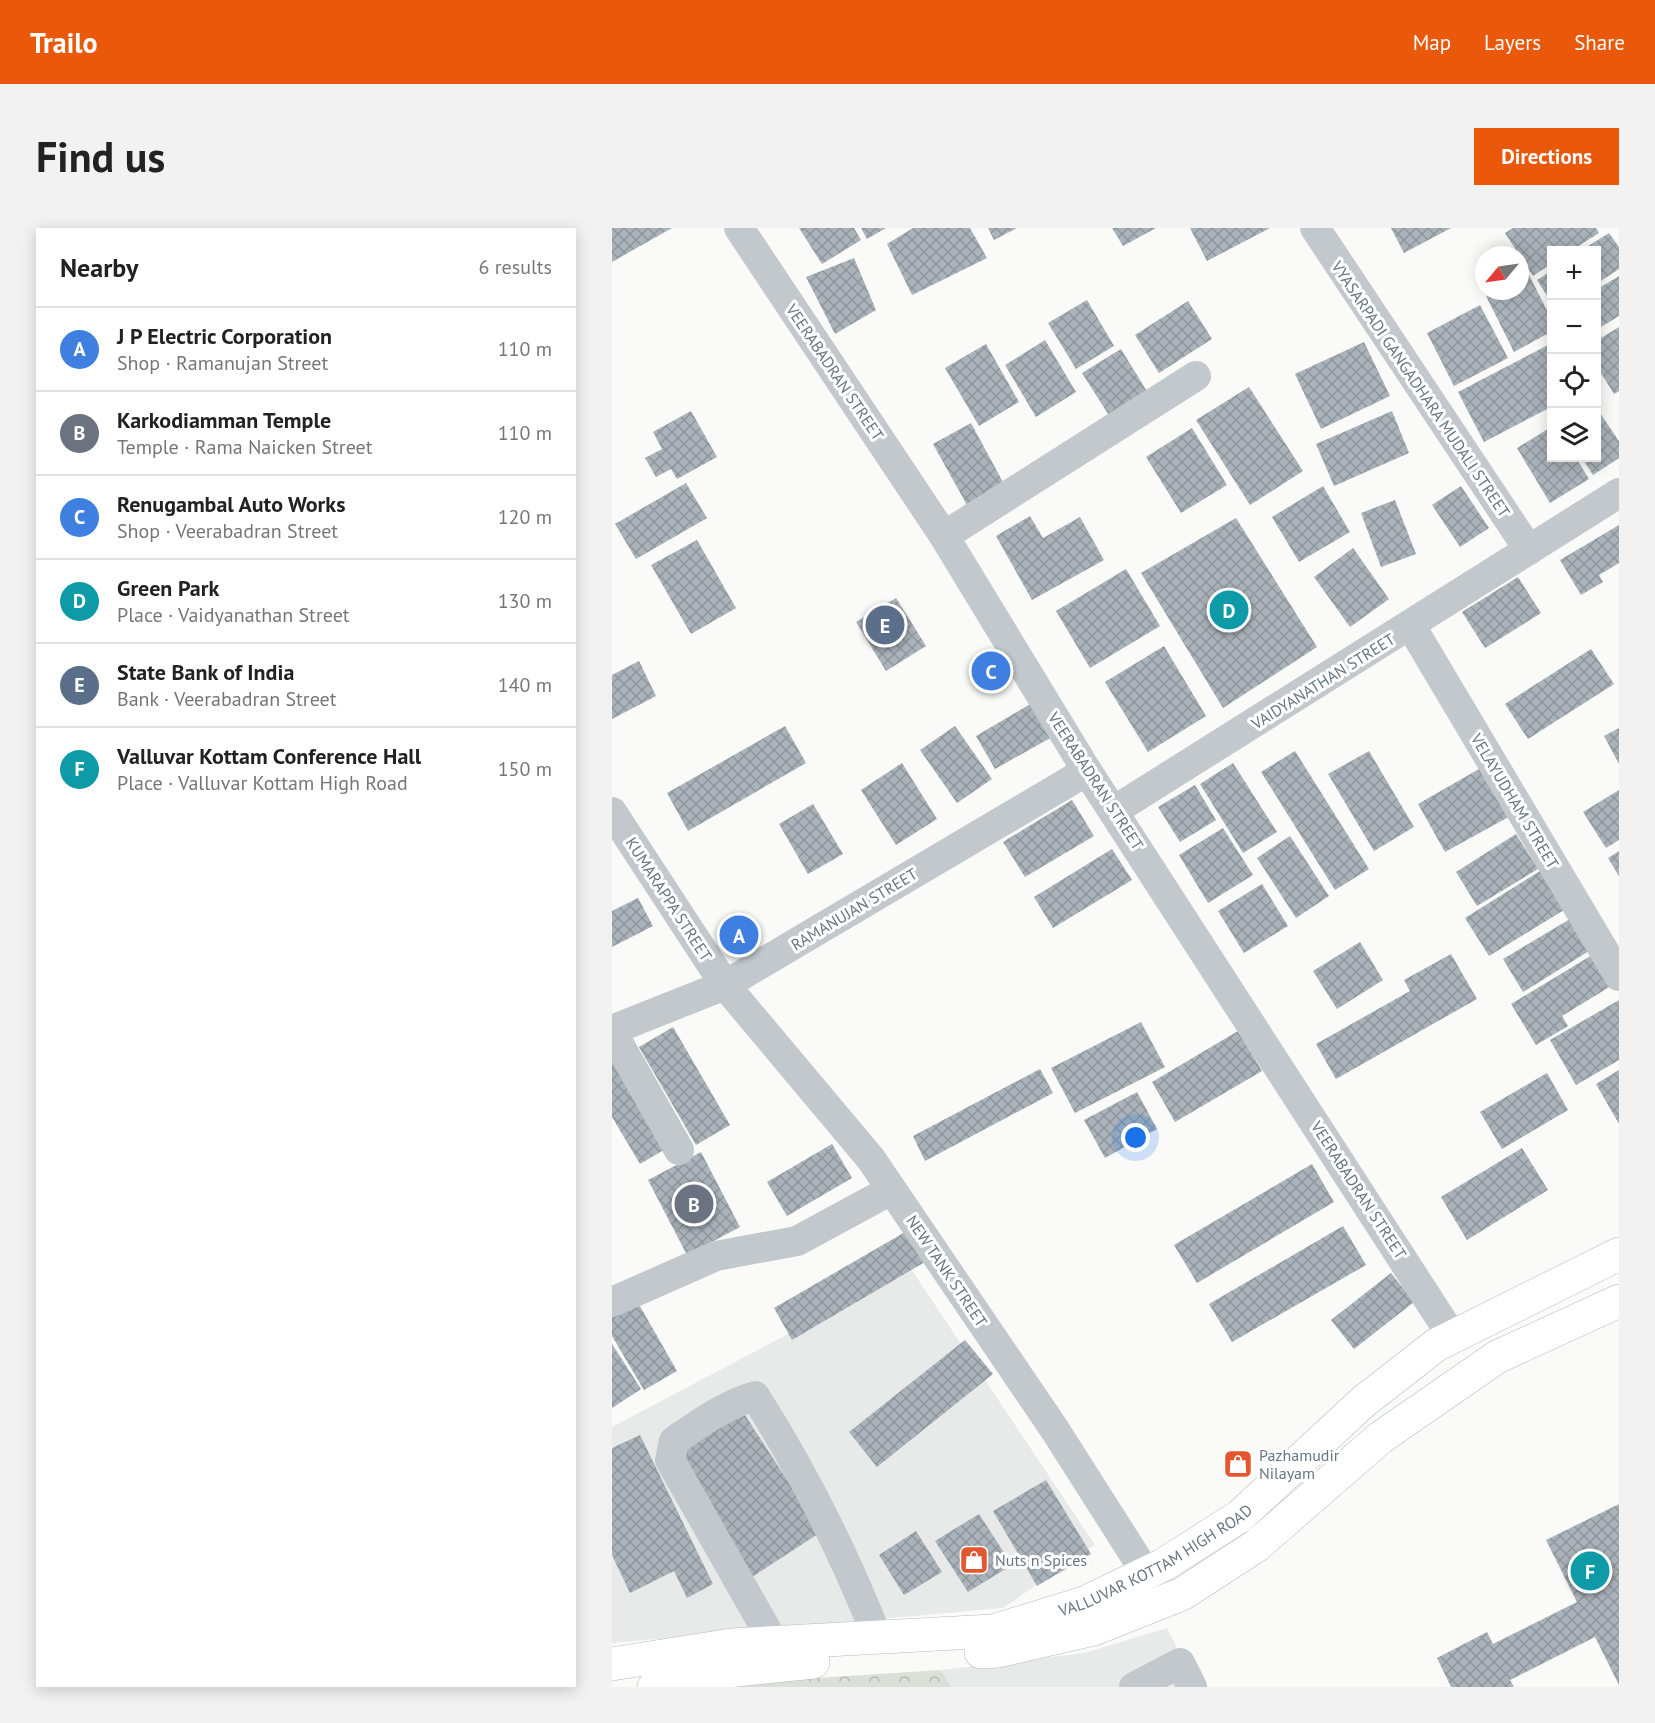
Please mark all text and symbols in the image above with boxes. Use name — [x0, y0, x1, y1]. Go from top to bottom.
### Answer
text: Trailo — [30, 24, 97, 61]
text: Map — [1413, 29, 1451, 56]
text: Layers — [1484, 29, 1541, 56]
text: Share — [1574, 29, 1625, 56]
button: Directions — [1474, 128, 1619, 185]
text: Find us — [36, 129, 165, 184]
north arrow — [1475, 246, 1529, 300]
map controls — [1547, 246, 1601, 462]
button: + — [1547, 246, 1601, 300]
text: Nearby — [60, 251, 138, 284]
text: 6 results — [479, 254, 552, 280]
street label: VYASARPADI GANGADHARA MUDALI STREET — [1327, 256, 1515, 521]
street label: VEERABADRAN STREET — [781, 299, 888, 444]
button: − — [1547, 300, 1601, 354]
text: J P Electric Corporation — [117, 322, 332, 350]
text: A — [73, 336, 86, 362]
text: 110 m — [498, 336, 552, 362]
text: Shop · Ramanujan Street — [117, 350, 328, 376]
button: locate — [1547, 354, 1601, 408]
text: Karkodiamman Temple — [117, 406, 331, 434]
button: layers — [1547, 408, 1601, 462]
text: B — [74, 420, 85, 446]
text: 110 m — [498, 420, 552, 446]
text: Temple · Rama Naicken Street — [117, 434, 373, 460]
text: Renugambal Auto Works — [117, 490, 345, 518]
text: C — [74, 504, 85, 530]
text: 120 m — [498, 504, 552, 530]
text: Shop · Veerabadran Street — [117, 518, 338, 544]
text: Green Park — [117, 574, 219, 602]
text: D — [73, 588, 86, 614]
text: 130 m — [498, 588, 552, 614]
pin: D — [1210, 588, 1248, 632]
text: Place · Vaidyanathan Street — [117, 602, 350, 628]
pin: E — [866, 602, 904, 648]
street label: VAIDYANATHAN STREET — [1247, 629, 1399, 734]
pin: C — [972, 648, 1010, 694]
text: State Bank of India — [117, 658, 294, 686]
text: E — [74, 672, 85, 698]
text: 140 m — [498, 672, 552, 698]
text: Bank · Veerabadran Street — [117, 686, 337, 712]
street label: VEERABADRAN STREET — [1043, 707, 1148, 854]
street label: VELAYUDHAM STREET — [1466, 729, 1563, 872]
text: Valluvar Kottam Conference Hall — [117, 742, 421, 770]
text: F — [74, 756, 85, 782]
text: 150 m — [498, 756, 552, 782]
text: Place · Valluvar Kottam High Road — [117, 770, 408, 796]
street label: KUMARAPPA STREET — [622, 833, 717, 965]
street label: RAMANUJAN STREET — [787, 863, 921, 955]
pin: A — [720, 912, 758, 958]
street label: VEERABADRAN STREET — [1306, 1116, 1411, 1263]
your location — [1121, 1123, 1150, 1152]
pin: B — [674, 1182, 713, 1226]
street label: NEW TANK STREET — [902, 1211, 992, 1331]
place label: Pazhamudir Nilayam — [1259, 1445, 1340, 1483]
shop icon: Pazhamudir Nilayam — [1222, 1448, 1254, 1480]
street label: VALLUVAR KOTTAM HIGH ROAD — [1055, 1500, 1256, 1621]
shop icon: Nuts n Spices — [958, 1544, 990, 1576]
pin: F — [1570, 1548, 1610, 1594]
place label: Nuts n Spices — [995, 1550, 1087, 1570]

